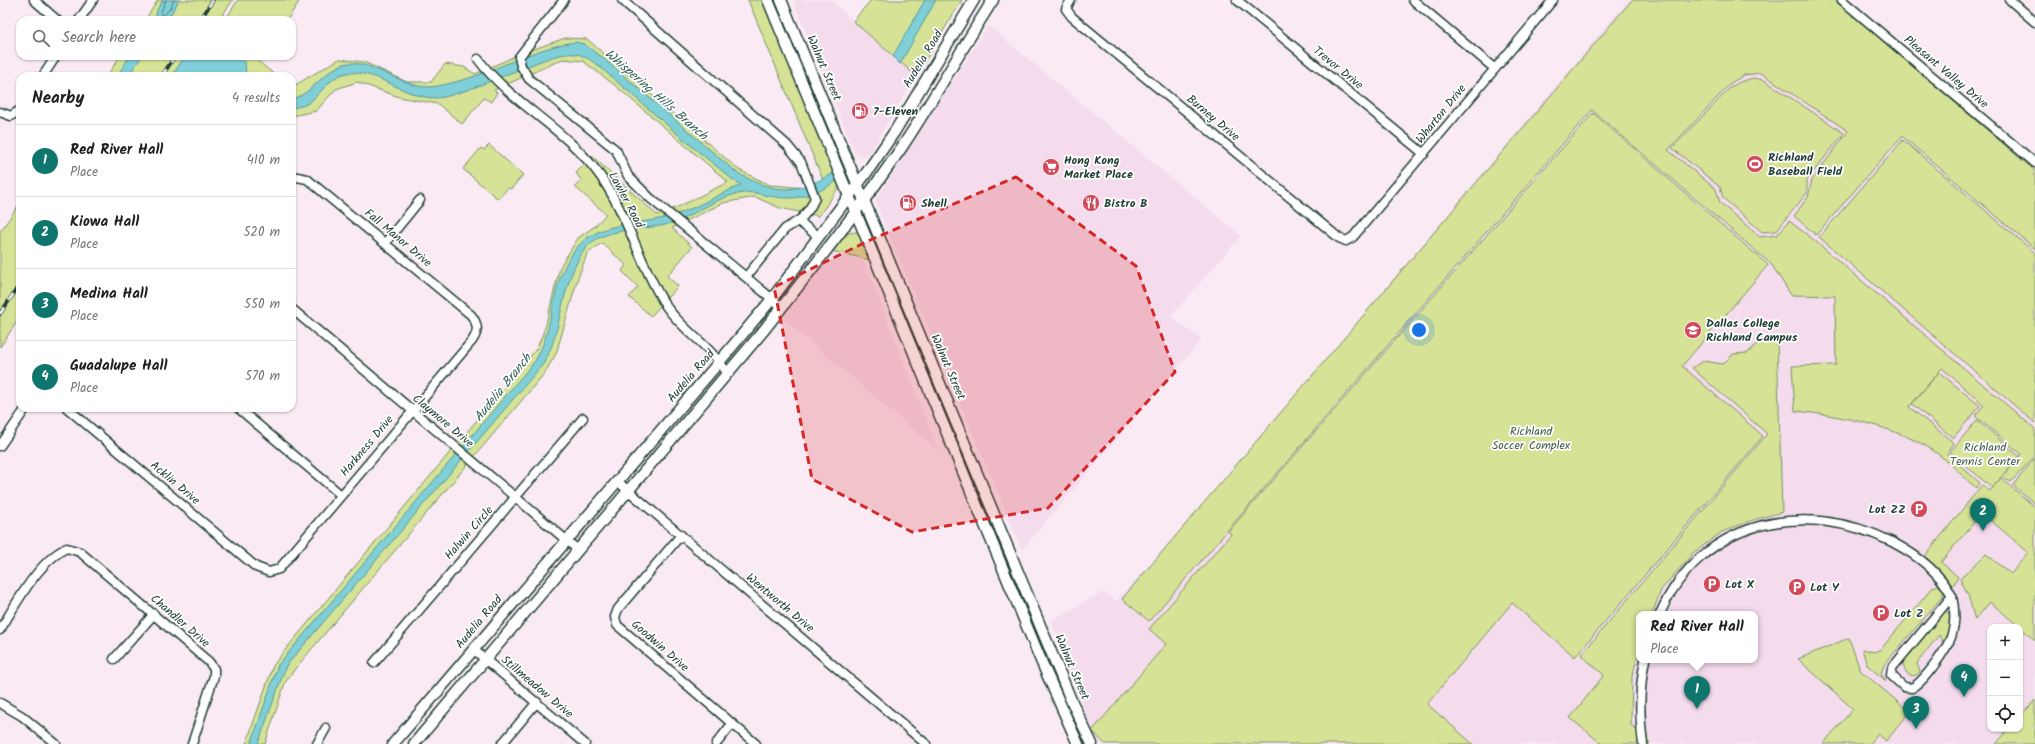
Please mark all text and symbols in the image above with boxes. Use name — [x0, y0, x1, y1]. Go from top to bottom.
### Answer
search box — [16, 16, 296, 60]
street label: Audelia Road — [898, 25, 948, 92]
text: Search here — [62, 26, 136, 50]
icon: search — [30, 27, 52, 49]
street label: Pleasant Valley Drive — [1899, 31, 1993, 114]
street label: Walnut Street — [802, 32, 847, 104]
street label: Trevor Drive — [1309, 42, 1368, 95]
water label: Whispering Hills Branch — [600, 44, 713, 147]
street label: Wharton Drive — [1411, 80, 1471, 148]
text: Nearby — [32, 85, 84, 112]
text: 4 results — [232, 88, 280, 109]
street label: Burney Drive — [1182, 90, 1244, 146]
fuel station icon: 7-Eleven — [850, 101, 870, 121]
place label: 7-Eleven — [873, 102, 919, 121]
text: Red River Hall — [70, 138, 163, 162]
place label: Richland Baseball Field — [1768, 148, 1843, 181]
text: 1 — [43, 150, 47, 171]
text: 410 m — [247, 150, 280, 171]
place label: Hong Kong Market Place — [1064, 151, 1133, 184]
sports icon: Richland Baseball Field — [1745, 154, 1765, 174]
supermarket icon: Hong Kong Market Place — [1041, 157, 1061, 177]
text: Place — [70, 162, 98, 183]
street label: Lawler Road — [603, 168, 649, 232]
fuel station icon: Shell — [898, 193, 918, 213]
restaurant icon: Bistro B — [1081, 193, 1101, 213]
place label: Shell — [921, 194, 947, 213]
place label: Bistro B — [1104, 194, 1148, 213]
street label: Fall Manor Drive — [360, 204, 436, 272]
text: Kiowa Hall — [70, 210, 139, 234]
text: 2 — [41, 222, 49, 243]
text: 520 m — [243, 222, 280, 243]
text: Place — [70, 234, 98, 255]
text: Medina Hall — [70, 282, 148, 306]
text: 3 — [41, 294, 49, 315]
text: 550 m — [244, 294, 280, 315]
text: Place — [70, 306, 98, 327]
place label: Dallas College Richland Campus — [1706, 314, 1798, 347]
your location — [1409, 320, 1429, 340]
school or university icon: Dallas College Richland Campus — [1683, 320, 1703, 340]
street label: Walnut Street — [926, 331, 971, 403]
street label: Audelia Road — [663, 345, 720, 407]
water label: Audelia Branch — [469, 349, 538, 427]
text: Guadalupe Hall — [70, 354, 167, 378]
text: 4 — [41, 366, 49, 387]
text: 570 m — [245, 366, 280, 387]
text: Place — [70, 378, 98, 399]
street label: Claymore Drive — [408, 389, 479, 453]
street label: Harkness Drive — [336, 411, 399, 481]
park label: Richland Soccer Complex — [1492, 422, 1571, 455]
park label: Richland Tennis Center — [1950, 438, 2021, 471]
street label: Acklin Drive — [146, 456, 205, 510]
pin: 2 — [1970, 498, 1996, 531]
parking icon: Lot ZZ — [1909, 499, 1929, 519]
place label: Lot ZZ — [1868, 500, 1906, 519]
street label: Halwin Circle — [440, 501, 498, 564]
street label: Wentworth Drive — [742, 569, 819, 638]
parking icon: Lot X — [1702, 574, 1722, 594]
place label: Lot X — [1725, 575, 1755, 594]
parking icon: Lot Y — [1787, 577, 1807, 597]
place label: Lot Y — [1810, 578, 1840, 597]
street label: Chandler Drive — [146, 590, 215, 653]
street label: Audelia Road — [451, 590, 508, 653]
parking icon: Lot Z — [1871, 603, 1891, 623]
place label: Lot Z — [1894, 604, 1924, 623]
popup — [1636, 611, 1758, 663]
street label: Goodwin Drive — [627, 615, 694, 677]
text: Red River Hall — [1650, 615, 1744, 639]
map controls — [1987, 624, 2023, 732]
button: + — [1987, 624, 2023, 660]
street label: Walnut Street — [1050, 631, 1095, 703]
text: Place — [1650, 639, 1678, 660]
street label: Stillmeadow Drive — [497, 651, 578, 723]
button: − — [1987, 660, 2023, 696]
pin: 4 — [1951, 664, 1977, 697]
pin: 1 — [1684, 676, 1710, 709]
pin: 3 — [1903, 696, 1929, 729]
button: locate — [1987, 696, 2023, 732]

